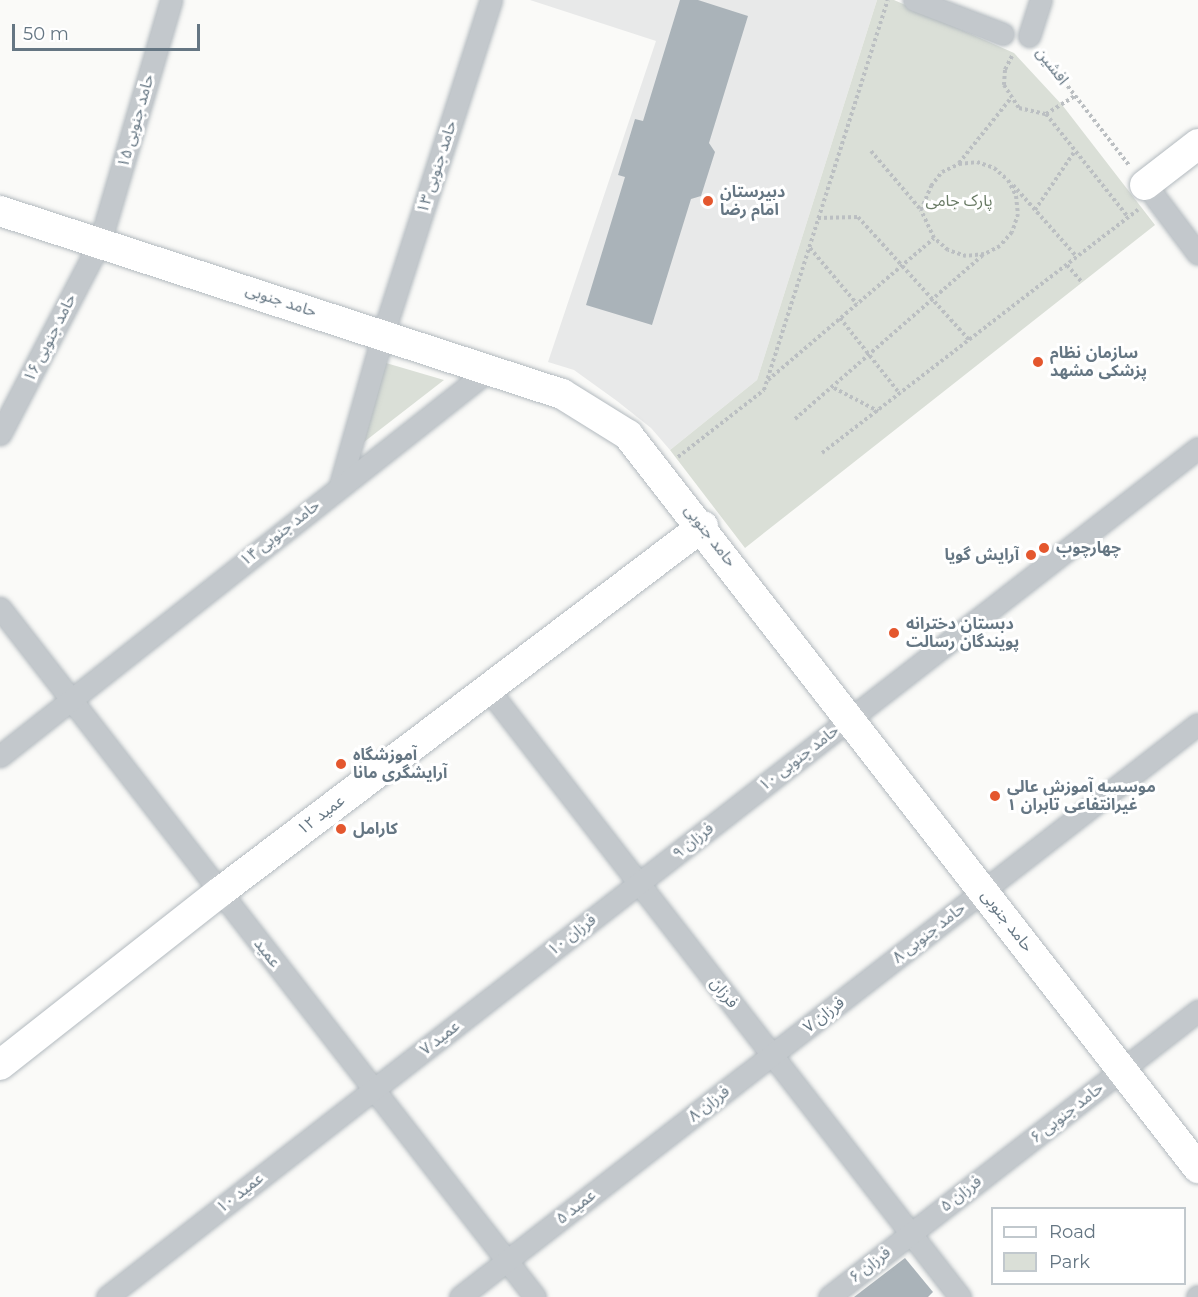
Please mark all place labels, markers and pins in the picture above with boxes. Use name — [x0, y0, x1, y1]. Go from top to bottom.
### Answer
place label: دبیرستان امام رضا — [720, 182, 785, 220]
marker: دبیرستان امام رضا — [701, 194, 715, 208]
place label: سازمان نظام پزشکی مشهد — [1050, 343, 1147, 381]
marker: سازمان نظام پزشکی مشهد — [1031, 355, 1045, 369]
place label: چهارچوب — [1056, 538, 1121, 558]
marker: چهارچوب — [1037, 541, 1051, 555]
place label: آرایش گویا — [944, 545, 1019, 565]
marker: آرایش گویا — [1024, 548, 1038, 562]
place label: دبستان دخترانه پویندگان رسالت — [906, 614, 1019, 652]
marker: دبستان دخترانه پویندگان رسالت — [887, 626, 901, 640]
place label: آموزشگاه آرایشگری مانا — [353, 745, 447, 783]
marker: آموزشگاه آرایشگری مانا — [334, 757, 348, 771]
place label: موسسه آموزش عالی غیرانتفاعی تابران ۱ — [1007, 777, 1156, 815]
marker: موسسه آموزش عالی غیرانتفاعی تابران ۱ — [988, 789, 1002, 803]
place label: کارامل — [353, 819, 398, 839]
marker: کارامل — [334, 822, 348, 836]

